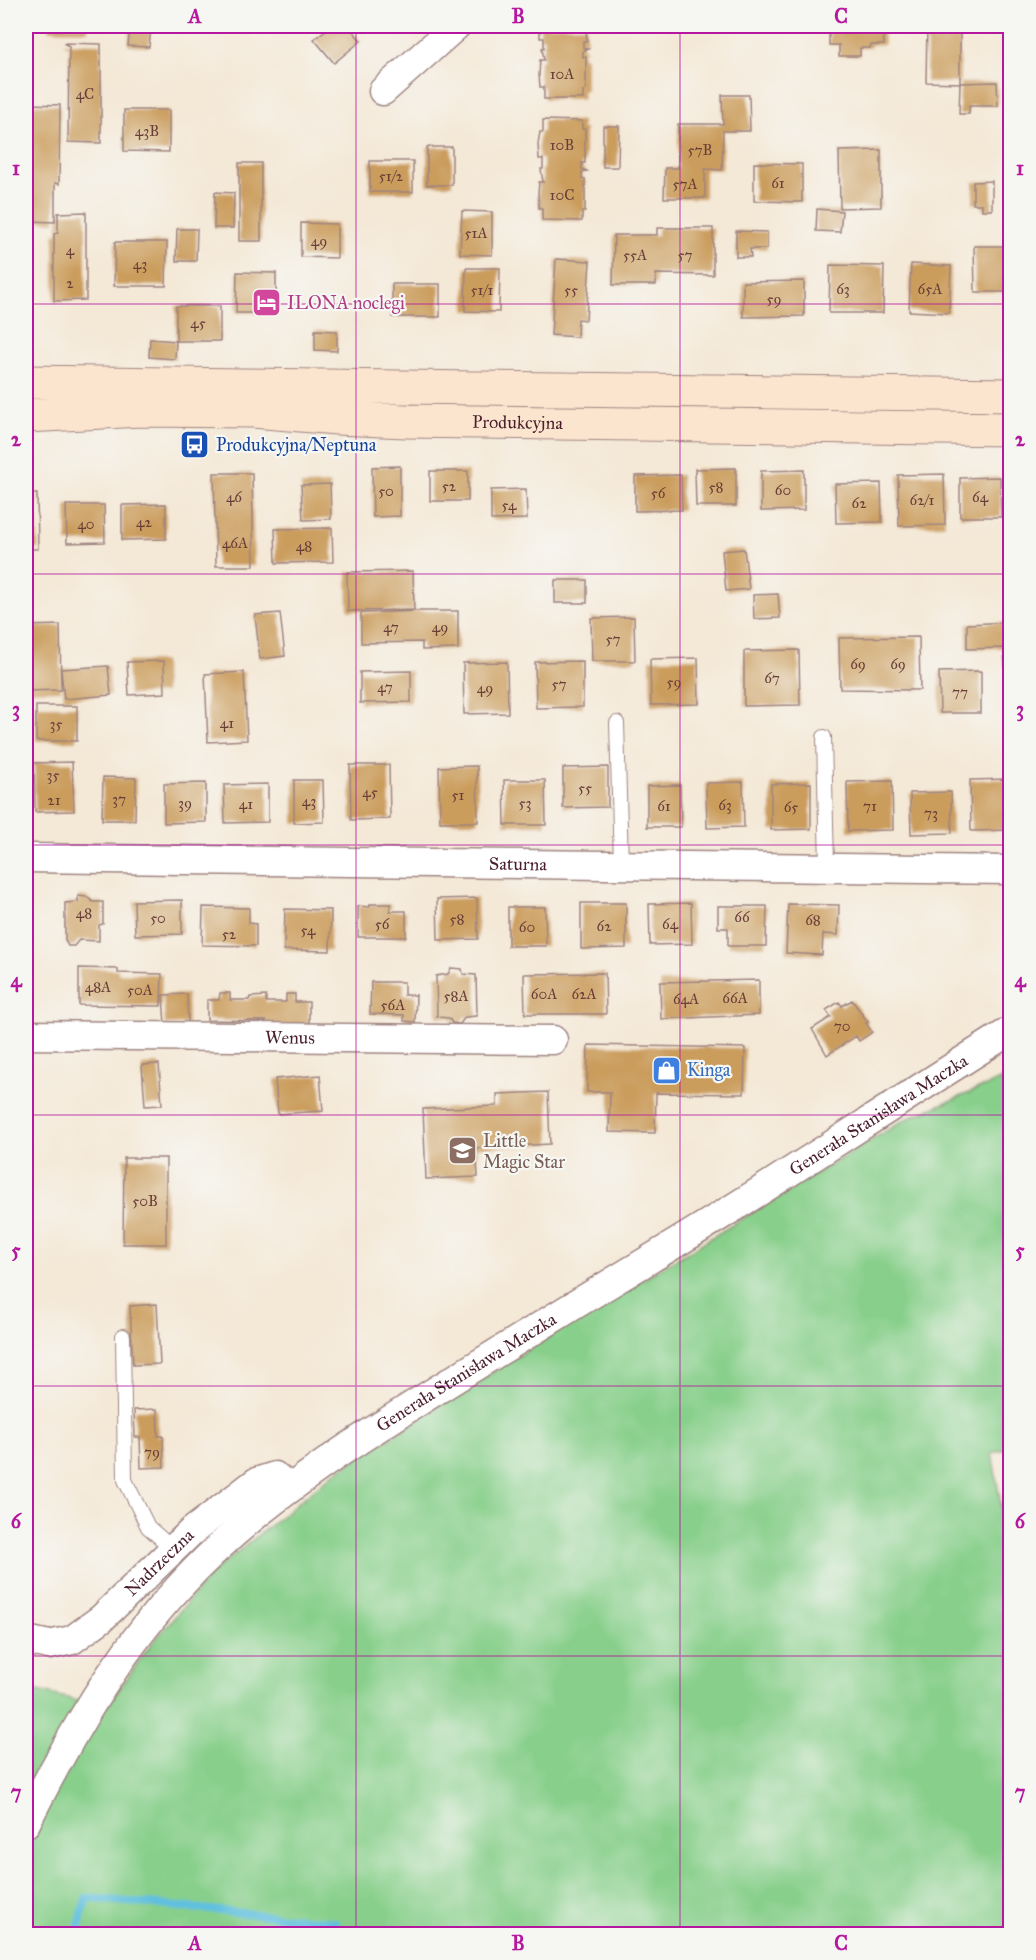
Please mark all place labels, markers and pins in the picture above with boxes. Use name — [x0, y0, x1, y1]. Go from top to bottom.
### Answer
hotel icon: ILONA noclegi — [250, 287, 282, 319]
place label: ILONA noclegi — [287, 292, 405, 315]
bus stop icon: Produkcyjna/Neptuna — [179, 429, 211, 461]
place label: Produkcyjna/Neptuna — [216, 434, 377, 456]
shop icon: Kinga — [650, 1054, 682, 1086]
place label: Kinga — [687, 1059, 731, 1082]
place label: Little Magic Star — [483, 1130, 565, 1174]
school or university icon: Little Magic Star — [446, 1135, 478, 1167]

